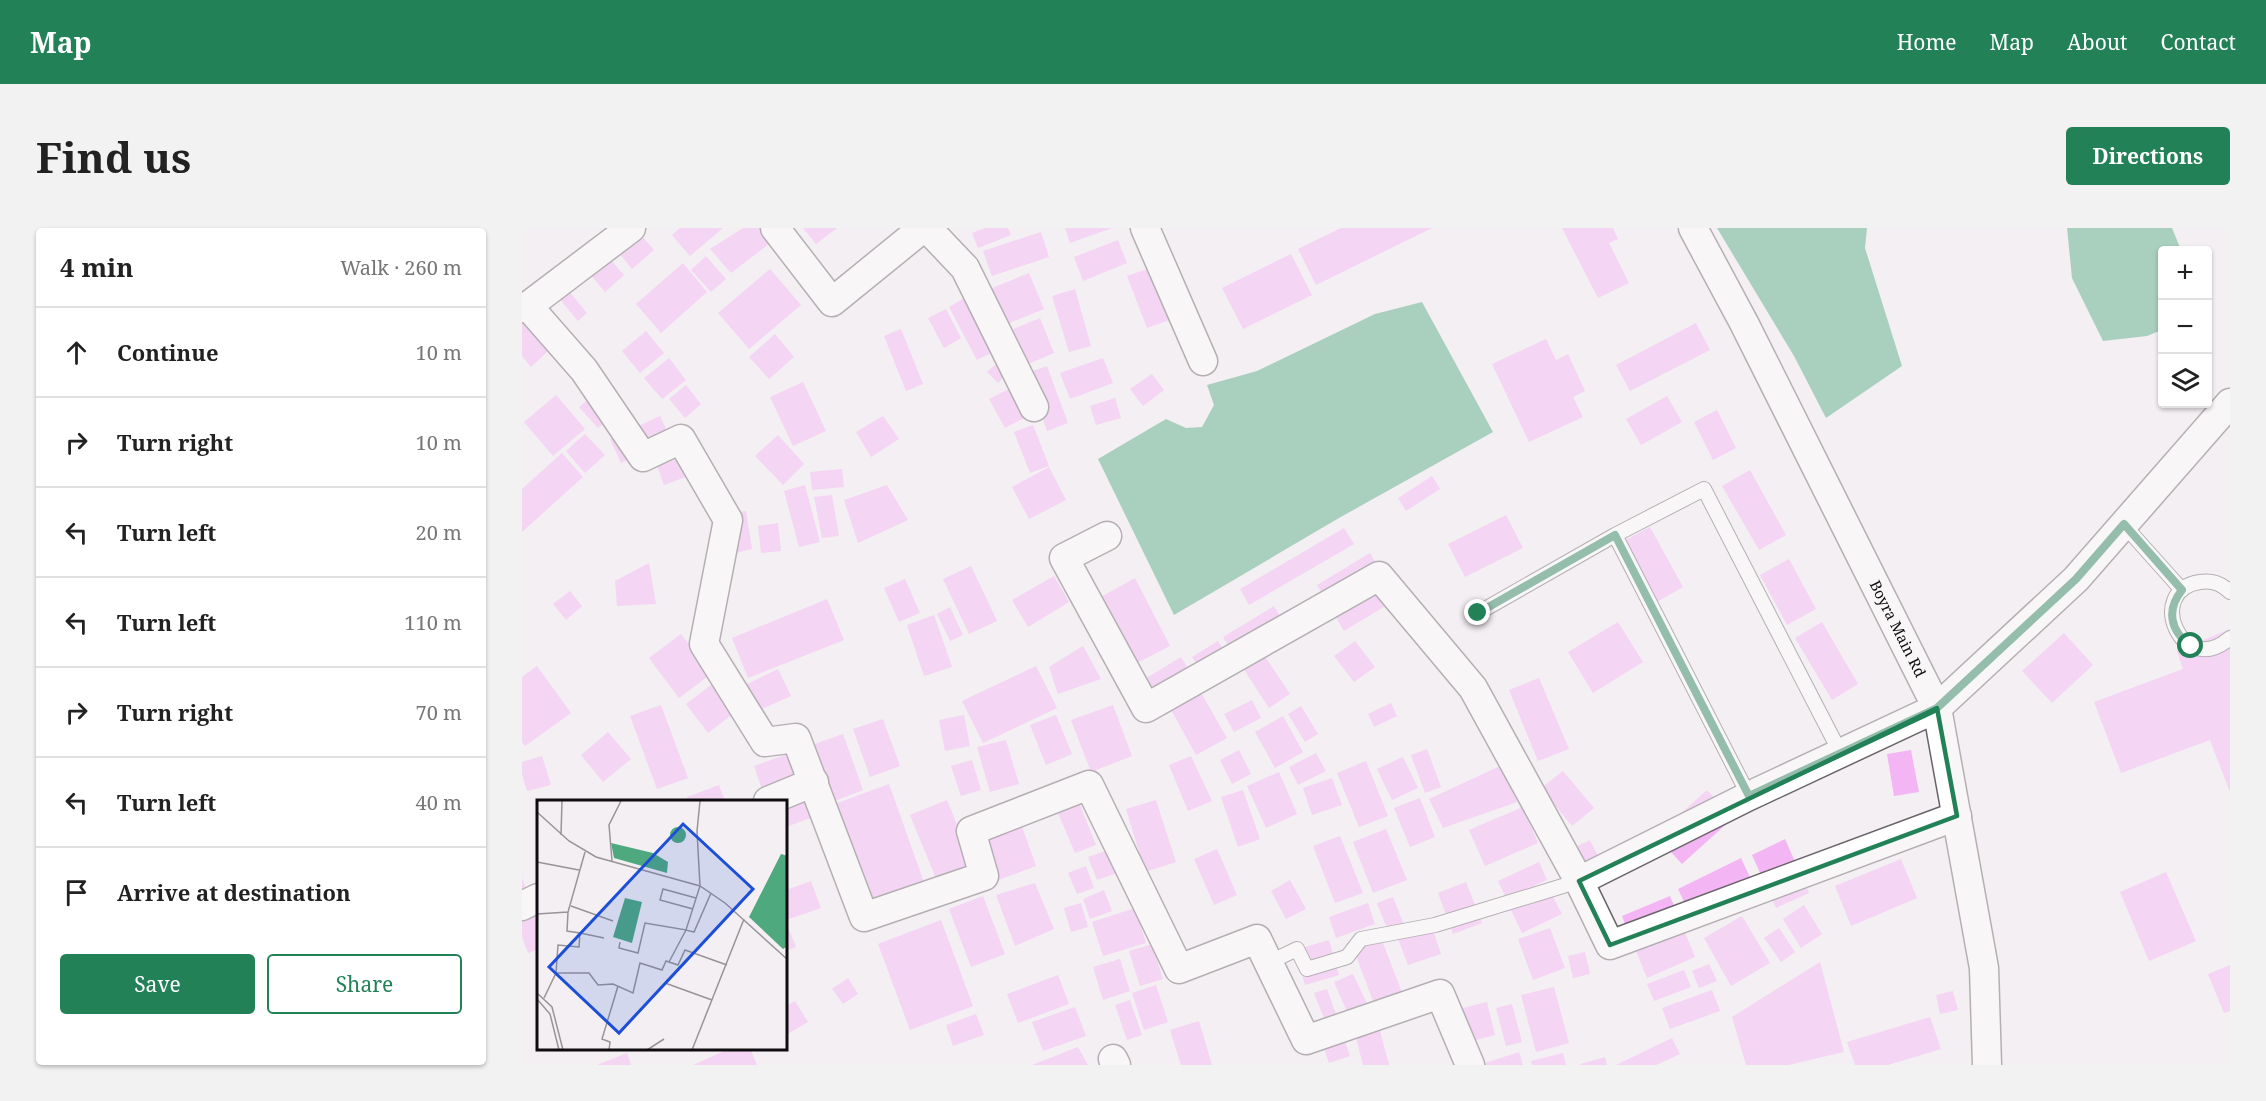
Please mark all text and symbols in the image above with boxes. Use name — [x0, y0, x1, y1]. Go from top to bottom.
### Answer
text: Map — [30, 23, 92, 61]
text: Home — [1897, 28, 1957, 56]
text: Map — [1990, 28, 2034, 56]
text: About — [2067, 28, 2128, 56]
text: Contact — [2161, 28, 2236, 56]
button: Directions — [2066, 127, 2230, 185]
text: Find us — [36, 128, 191, 185]
map controls — [2158, 246, 2212, 408]
button: + — [2158, 246, 2212, 300]
text: 4 min — [60, 249, 134, 285]
text: Walk · 260 m — [340, 254, 462, 281]
button: − — [2158, 300, 2212, 354]
icon: ahead — [60, 336, 93, 369]
text: Continue — [117, 337, 219, 367]
text: 10 m — [416, 339, 462, 366]
button: layers — [2158, 354, 2212, 408]
icon: right — [60, 426, 93, 459]
text: Turn right — [117, 427, 233, 457]
text: 10 m — [416, 429, 462, 456]
icon: left — [60, 516, 93, 549]
text: Turn left — [117, 517, 216, 547]
text: 20 m — [416, 519, 462, 546]
street label: Boyra Main Rd — [1866, 577, 1931, 680]
route end — [1464, 599, 1490, 625]
icon: left — [60, 606, 93, 639]
text: Turn left — [117, 607, 216, 637]
text: 110 m — [404, 609, 462, 636]
route start — [2177, 632, 2203, 658]
icon: right — [60, 696, 93, 729]
text: Turn right — [117, 697, 233, 727]
text: 70 m — [416, 699, 462, 726]
icon: left — [60, 786, 93, 819]
text: Turn left — [117, 787, 216, 817]
text: 40 m — [416, 789, 462, 816]
inset map — [537, 800, 788, 1050]
icon: arrive — [60, 876, 93, 909]
text: Arrive at destination — [117, 877, 351, 907]
button: Save — [60, 954, 255, 1014]
button: Share — [267, 954, 462, 1014]

